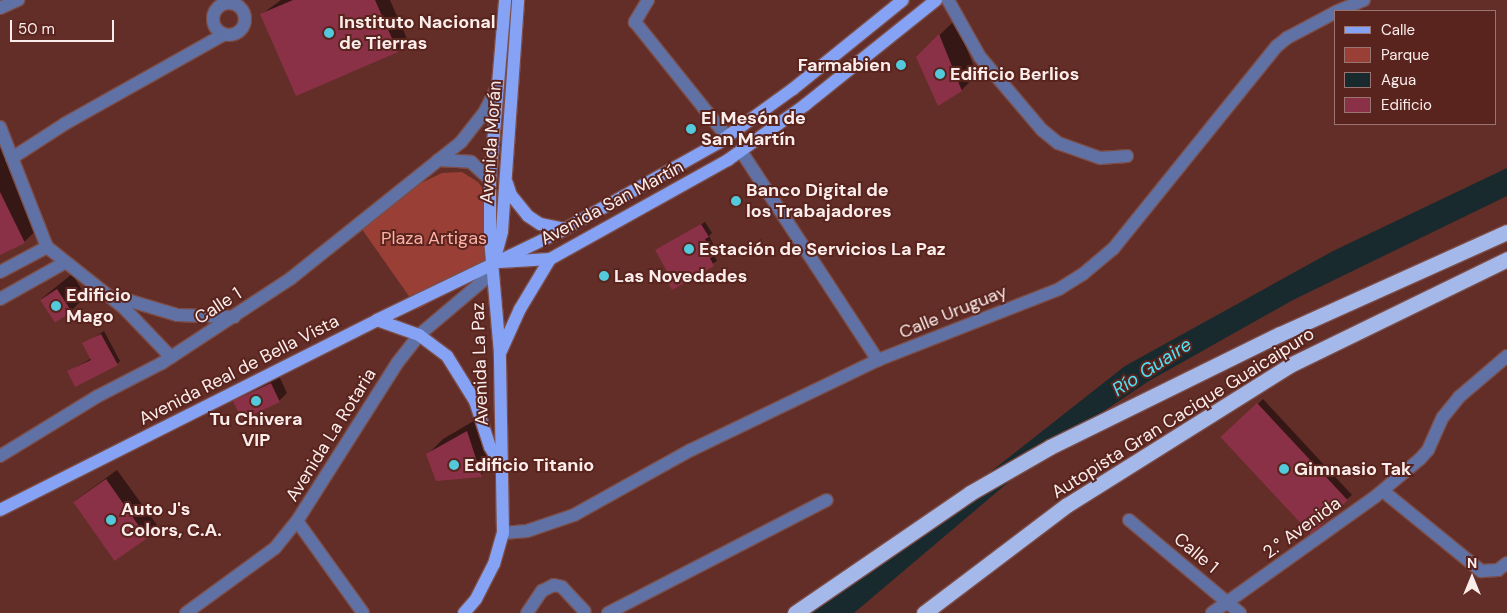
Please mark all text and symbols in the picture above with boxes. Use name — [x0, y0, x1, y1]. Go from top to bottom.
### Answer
scale bar — [12, 10, 116, 42]
legend — [1334, 10, 1497, 125]
place label: Instituto Nacional de Tierras — [339, 12, 496, 54]
text: 50 m — [18, 19, 55, 39]
text: Calle — [1381, 20, 1415, 40]
marker: Instituto Nacional de Tierras — [323, 27, 335, 39]
text: Parque — [1381, 45, 1429, 65]
place label: Farmabien — [798, 54, 891, 76]
marker: Farmabien — [895, 59, 907, 71]
place label: Edificio Berlios — [950, 63, 1079, 85]
marker: Edificio Berlios — [934, 68, 946, 80]
text: Agua — [1381, 70, 1416, 90]
street label: Avenida Morán — [476, 80, 506, 204]
text: Edificio — [1381, 95, 1432, 115]
place label: El Mesón de San Martín — [701, 108, 806, 150]
marker: El Mesón de San Martín — [685, 123, 697, 135]
street label: Avenida San Martín — [537, 156, 687, 250]
place label: Banco Digital de los Trabajadores — [746, 180, 892, 222]
marker: Banco Digital de los Trabajadores — [730, 195, 742, 207]
park label: Plaza Artigas — [381, 227, 487, 249]
place label: Estación de Servicios La Paz — [699, 238, 946, 260]
marker: Estación de Servicios La Paz — [683, 243, 695, 255]
place label: Las Novedades — [614, 265, 747, 287]
marker: Las Novedades — [598, 270, 610, 282]
street label: Calle Uruguay — [896, 281, 1010, 343]
street label: Calle 1 — [191, 283, 245, 329]
place label: Edificio Mago — [66, 285, 131, 328]
marker: Edificio Mago — [50, 300, 62, 312]
street label: Avenida La Paz — [467, 302, 493, 426]
street label: Avenida Real de Bella Vista — [135, 310, 343, 430]
street label: Autopista Gran Cacique Guaicaipuro — [1048, 323, 1318, 503]
water label: Río Guaire — [1108, 333, 1196, 401]
street label: Avenida La Rotaria — [281, 364, 381, 506]
marker: Tu Chivera VIP — [250, 395, 262, 407]
place label: Tu Chivera VIP — [209, 409, 303, 452]
place label: Edificio Titanio — [464, 454, 594, 476]
place label: Gimnasio Tak — [1294, 458, 1411, 480]
marker: Edificio Titanio — [448, 459, 460, 471]
marker: Gimnasio Tak — [1278, 463, 1290, 475]
street label: 2.° Avenida — [1259, 493, 1345, 563]
place label: Auto J's Colors, C.A. — [121, 499, 222, 542]
marker: Auto J's Colors, C.A. — [105, 514, 117, 526]
street label: Calle 1 — [1169, 528, 1223, 578]
north arrow — [1447, 553, 1497, 603]
text: N — [1467, 554, 1477, 572]

